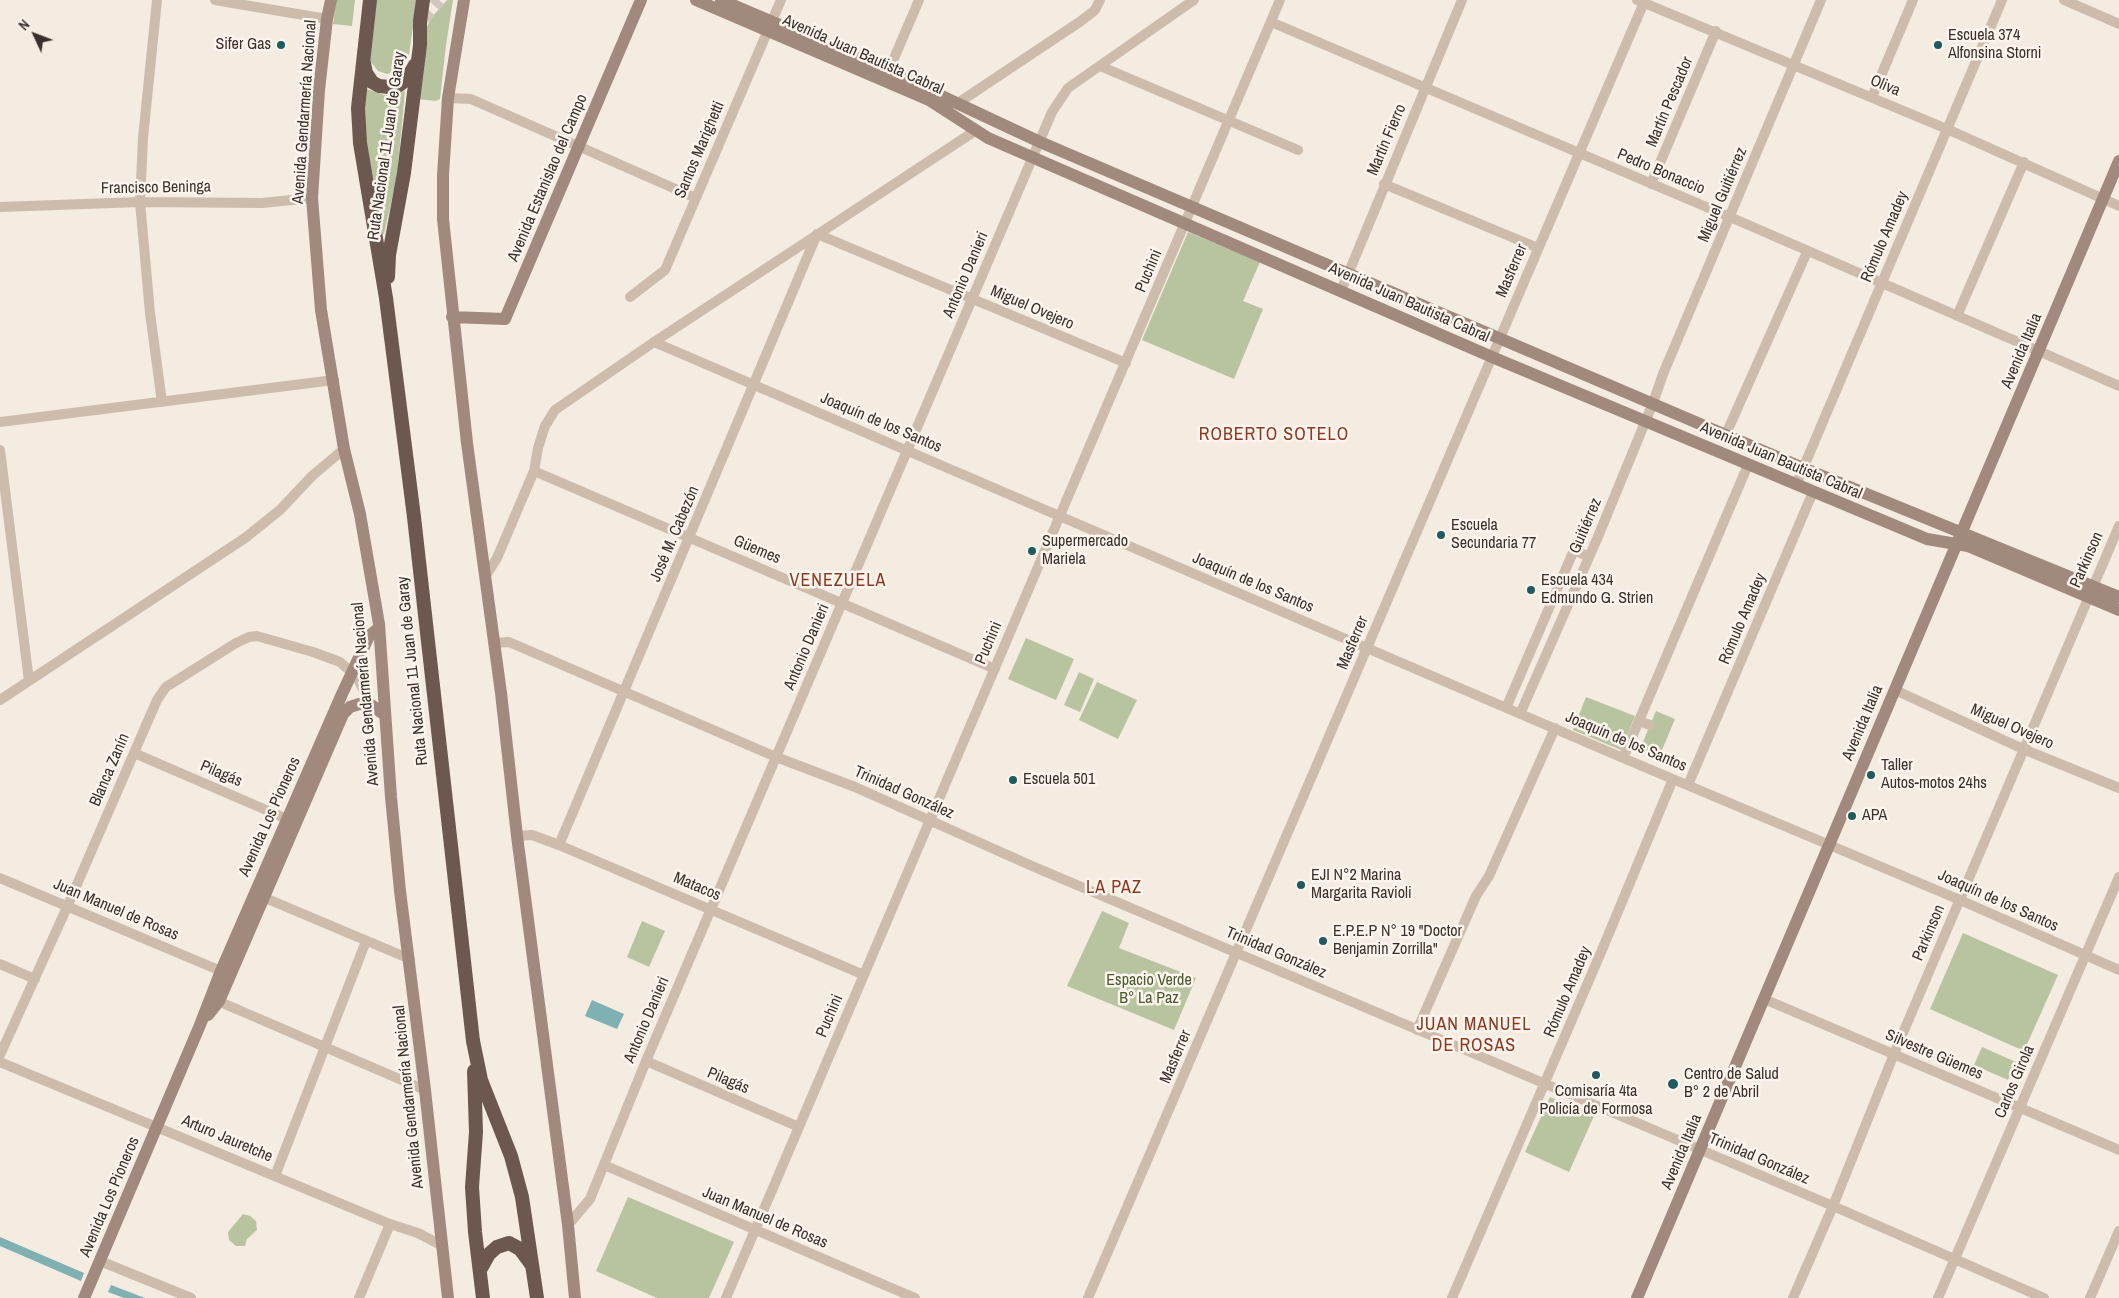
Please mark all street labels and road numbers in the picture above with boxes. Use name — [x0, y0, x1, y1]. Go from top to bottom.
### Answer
street label: Avenida Juan Bautista Cabral — [780, 11, 946, 99]
street label: Avenida Gendarmería Nacional — [289, 19, 321, 205]
street label: Ruta Nacional 11 Juan de Garay — [364, 51, 410, 241]
street label: Martín Pescador — [1642, 54, 1698, 150]
street label: Oliva — [1867, 71, 1903, 101]
street label: Avenida Estanislao del Campo — [504, 91, 592, 265]
street label: Santos Marighetti — [671, 99, 729, 201]
street label: Martín Fierro — [1363, 101, 1411, 179]
street label: Pedro Bonaccio — [1614, 145, 1708, 199]
street label: Miguel Guitiérrez — [1694, 145, 1752, 245]
street label: Francisco Beninga — [101, 177, 211, 199]
street label: Rómulo Amadey — [1857, 189, 1913, 285]
street label: Antonio Danieri — [939, 229, 993, 321]
street label: Masferrer — [1492, 241, 1532, 301]
street label: Puchini — [1131, 247, 1167, 295]
street label: Avenida Juan Bautista Cabral — [1326, 259, 1492, 347]
street label: Miguel Ovejero — [987, 282, 1077, 334]
street label: Avenida Italia — [1998, 310, 2046, 392]
street label: Joaquín de los Santos — [817, 389, 945, 457]
street label: Avenida Juan Bautista Cabral — [1697, 418, 1865, 504]
street label: José M. Cabezón — [646, 483, 704, 585]
street label: Guitiérrez — [1566, 495, 1606, 557]
street label: Parkinson — [2066, 529, 2108, 591]
street label: Güemes — [730, 531, 784, 569]
street label: Joaquín de los Santos — [1189, 549, 1317, 617]
street label: Rómulo Amadey — [1715, 571, 1771, 667]
street label: Ruta Nacional 11 Juan de Garay — [394, 575, 432, 767]
street label: Avenida Gendarmería Nacional — [348, 601, 384, 787]
street label: Antonio Danieri — [780, 601, 834, 693]
street label: Masferrer — [1333, 613, 1373, 673]
street label: Puchini — [971, 619, 1007, 667]
street label: Avenida Italia — [1839, 682, 1887, 764]
street label: Miguel Ovejero — [1967, 700, 2057, 754]
street label: Joaquín de los Santos — [1562, 708, 1690, 776]
street label: Blanca Zanín — [86, 731, 134, 809]
street label: Avenida Los Pioneros — [235, 754, 305, 880]
street label: Pilagás — [197, 757, 245, 791]
street label: Trinidad González — [851, 762, 957, 824]
street label: Joaquín de los Santos — [1935, 866, 2061, 936]
street label: Matacos — [670, 868, 724, 906]
street label: Juan Manuel de Rosas — [50, 875, 182, 945]
street label: Parkinson — [1909, 902, 1949, 964]
street label: Trinidad González — [1223, 923, 1329, 983]
street label: Rómulo Amadey — [1540, 944, 1596, 1040]
street label: Antonio Danieri — [620, 974, 674, 1066]
street label: Puchini — [812, 992, 848, 1040]
street label: Avenida Gendarmería Nacional — [390, 1004, 428, 1190]
street label: Silvestre Güemes — [1882, 1026, 1986, 1084]
street label: Masferrer — [1156, 1027, 1196, 1087]
street label: Carlos Girola — [1991, 1043, 2039, 1121]
street label: Pilagás — [704, 1064, 752, 1098]
street label: Arturo Jauretche — [179, 1111, 275, 1167]
street label: Avenida Italia — [1658, 1111, 1706, 1193]
street label: Trinidad González — [1706, 1129, 1812, 1189]
street label: Avenida Los Pioneros — [76, 1134, 144, 1260]
street label: Juan Manuel de Rosas — [699, 1183, 831, 1253]

